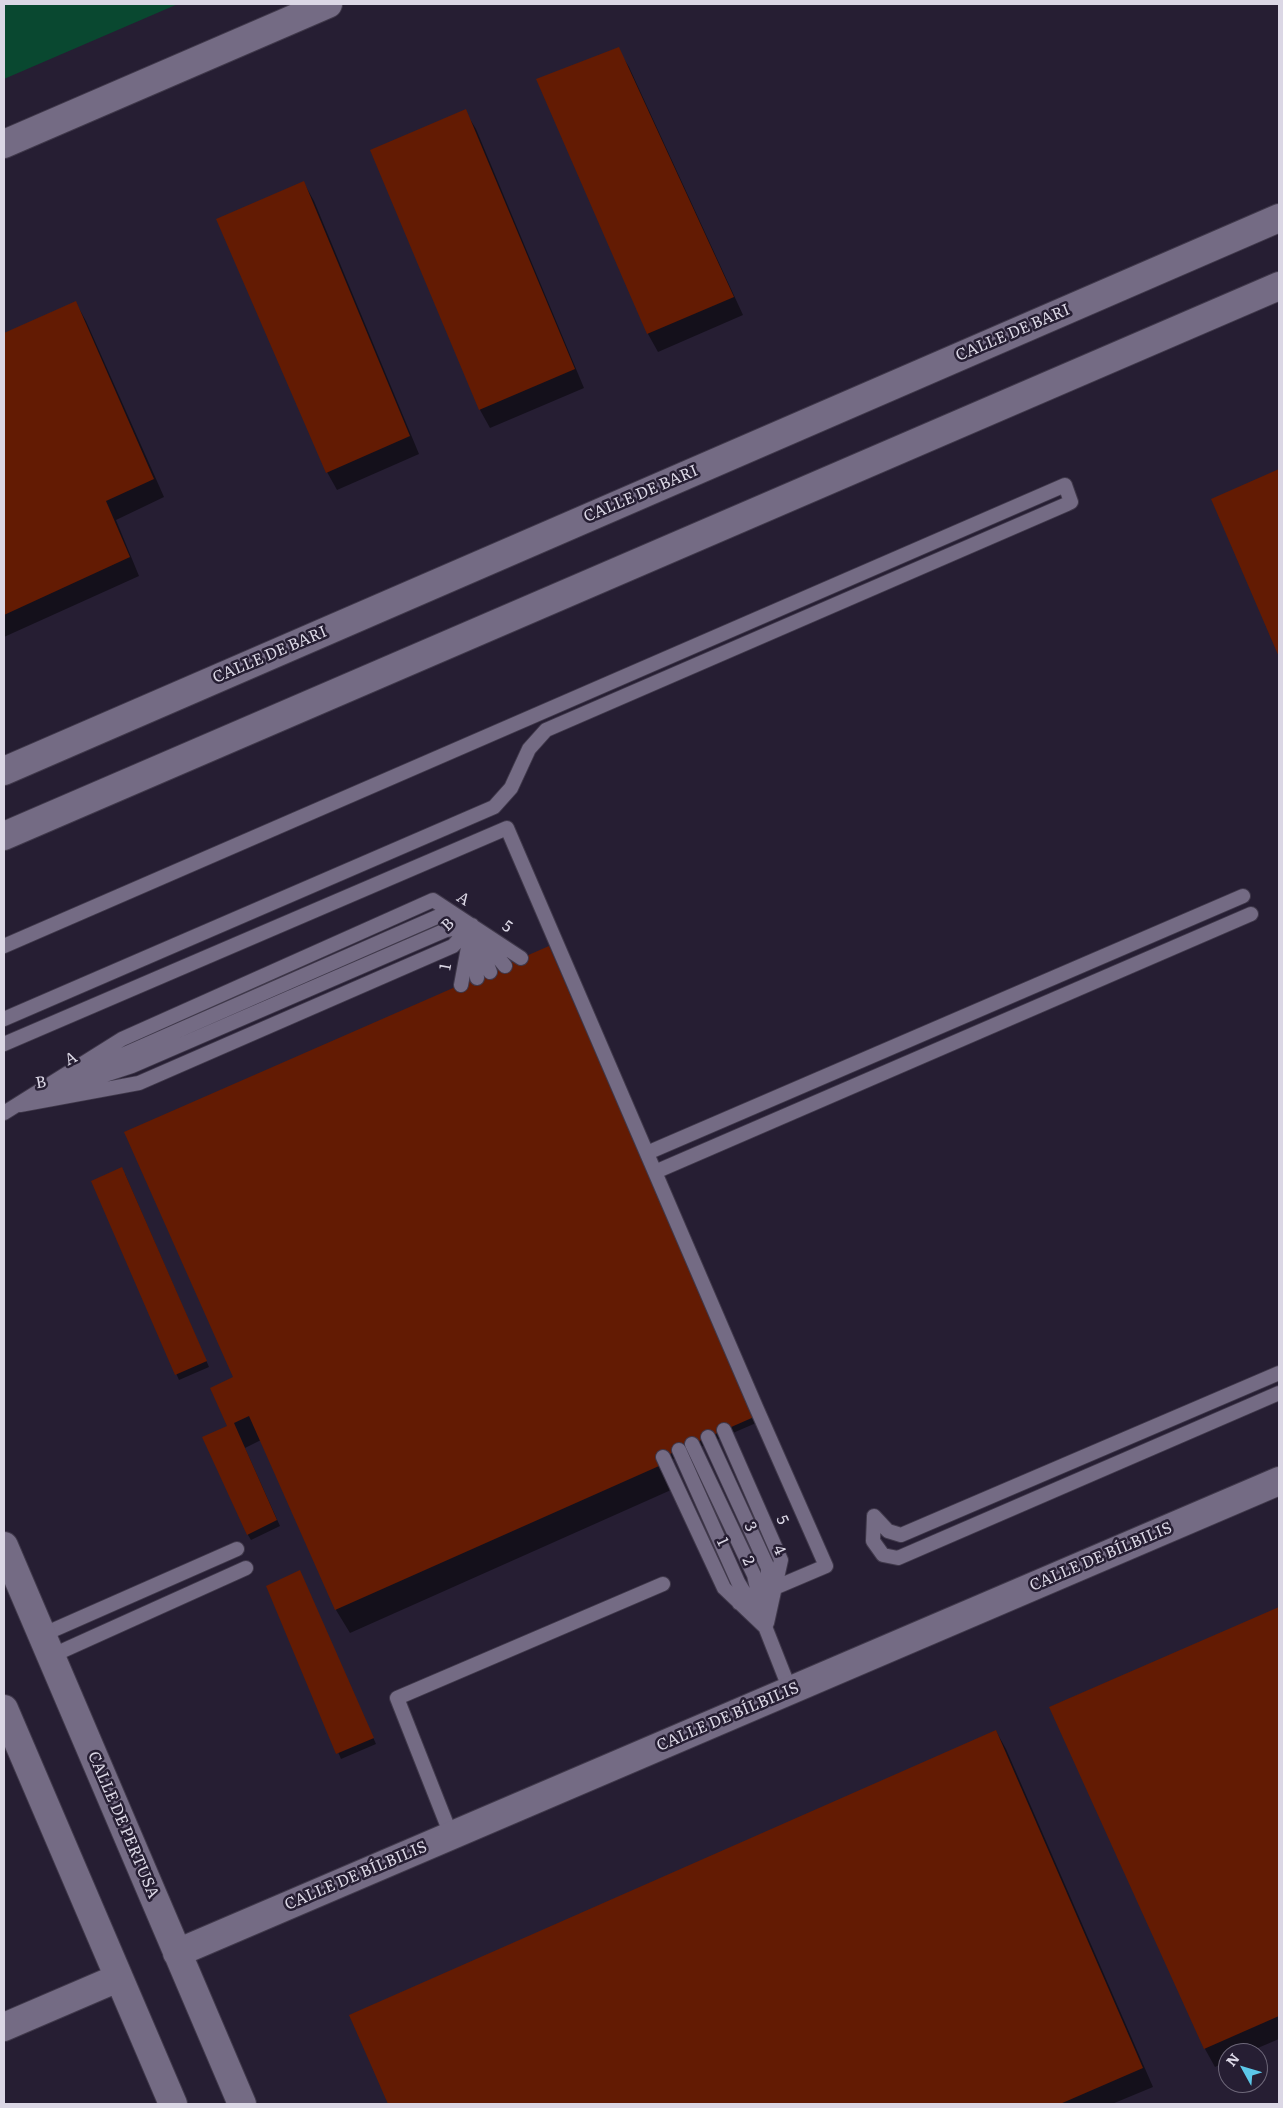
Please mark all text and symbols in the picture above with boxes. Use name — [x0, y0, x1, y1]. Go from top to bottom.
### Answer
street label: CALLE DE BARI — [953, 300, 1073, 366]
street label: CALLE DE BARI — [581, 461, 701, 527]
street label: CALLE DE BARI — [210, 622, 330, 688]
street label: A — [453, 888, 473, 910]
street label: B — [438, 914, 458, 936]
street label: 5 — [498, 917, 516, 937]
street label: 1 — [436, 962, 456, 972]
street label: A — [62, 1048, 80, 1070]
street label: B — [34, 1073, 48, 1093]
street label: 5 — [772, 1512, 792, 1528]
street label: CALLE DE BÍLBILIS — [1027, 1518, 1175, 1596]
street label: 3 — [739, 1519, 761, 1535]
street label: 1 — [712, 1535, 732, 1549]
street label: 4 — [768, 1542, 790, 1558]
street label: 2 — [738, 1553, 758, 1569]
street label: CALLE DE BÍLBILIS — [654, 1678, 802, 1756]
street label: CALLE DE PERTUSA — [83, 1749, 163, 1901]
street label: CALLE DE BÍLBILIS — [282, 1837, 430, 1915]
north arrow — [1218, 2043, 1268, 2093]
text: N — [1221, 2048, 1244, 2070]

